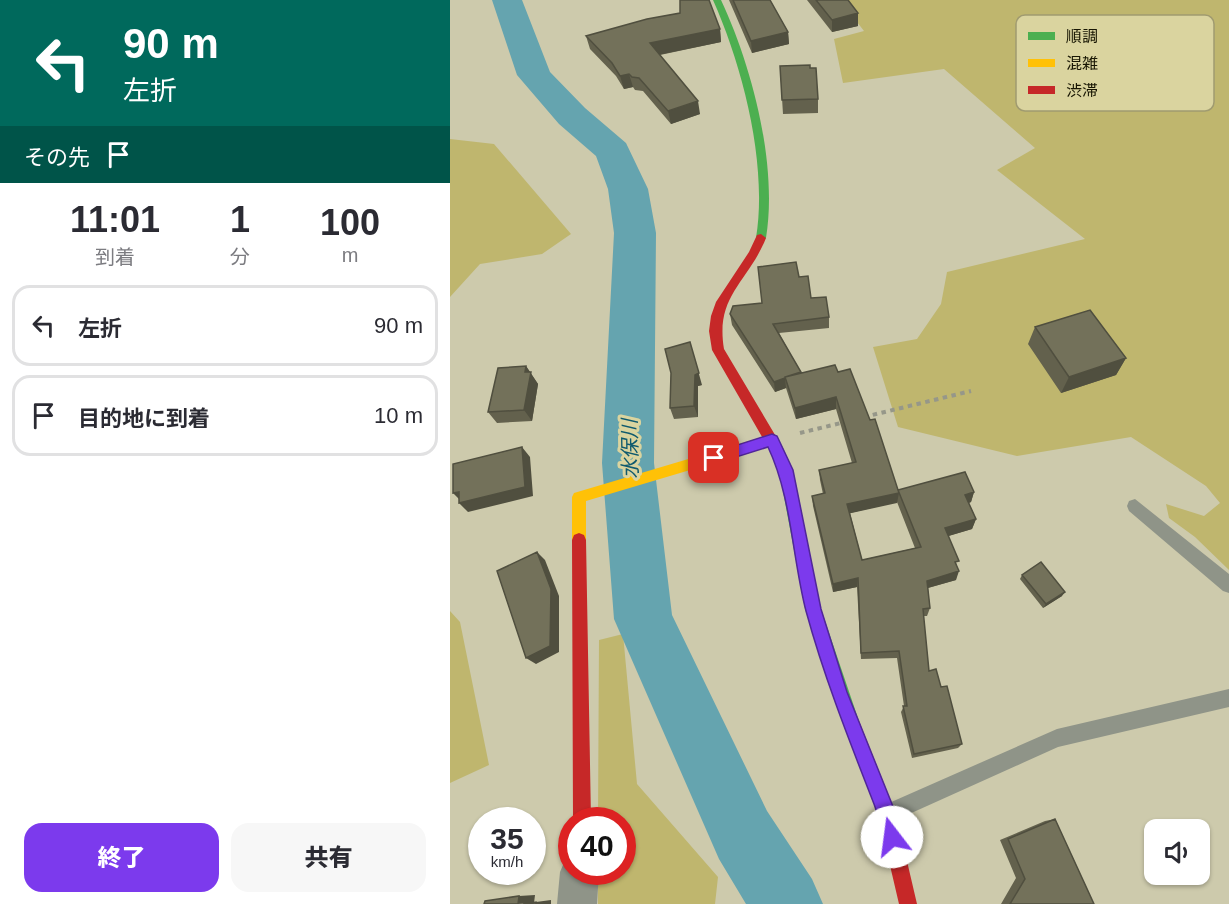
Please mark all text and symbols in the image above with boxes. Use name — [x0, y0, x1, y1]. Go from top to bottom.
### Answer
legend — [1016, 15, 1214, 111]
text: 90 m — [123, 20, 219, 67]
icon: left — [24, 24, 102, 102]
text: 順調 — [1066, 28, 1098, 45]
text: 混雑 — [1066, 55, 1098, 72]
text: 左折 — [123, 76, 177, 106]
text: 渋滞 — [1066, 82, 1098, 99]
icon: arrive — [102, 138, 135, 171]
text: その先 — [24, 145, 90, 170]
text: 11:01 — [70, 199, 160, 240]
text: 1 — [230, 199, 250, 240]
text: 100 — [320, 202, 380, 243]
text: m — [342, 244, 358, 266]
text: 到着 — [95, 246, 135, 268]
text: 分 — [230, 246, 250, 268]
icon: left — [27, 309, 60, 342]
text: 90 m — [374, 313, 423, 338]
text: 左折 — [78, 316, 122, 341]
icon: arrive — [27, 399, 60, 432]
text: 10 m — [374, 403, 423, 428]
text: 目的地に到着 — [78, 406, 210, 431]
water label: 水保川 — [618, 417, 642, 479]
pin — [688, 432, 739, 483]
icon: arrive — [697, 441, 730, 474]
position arrow — [860, 805, 924, 869]
speed limit sign: 40 — [558, 807, 636, 885]
map controls — [1144, 819, 1210, 885]
button: sound — [1144, 819, 1210, 885]
text: 35 — [490, 822, 524, 855]
button: 終了 — [24, 823, 219, 892]
button: 共有 — [231, 823, 426, 892]
text: km/h — [491, 853, 523, 870]

